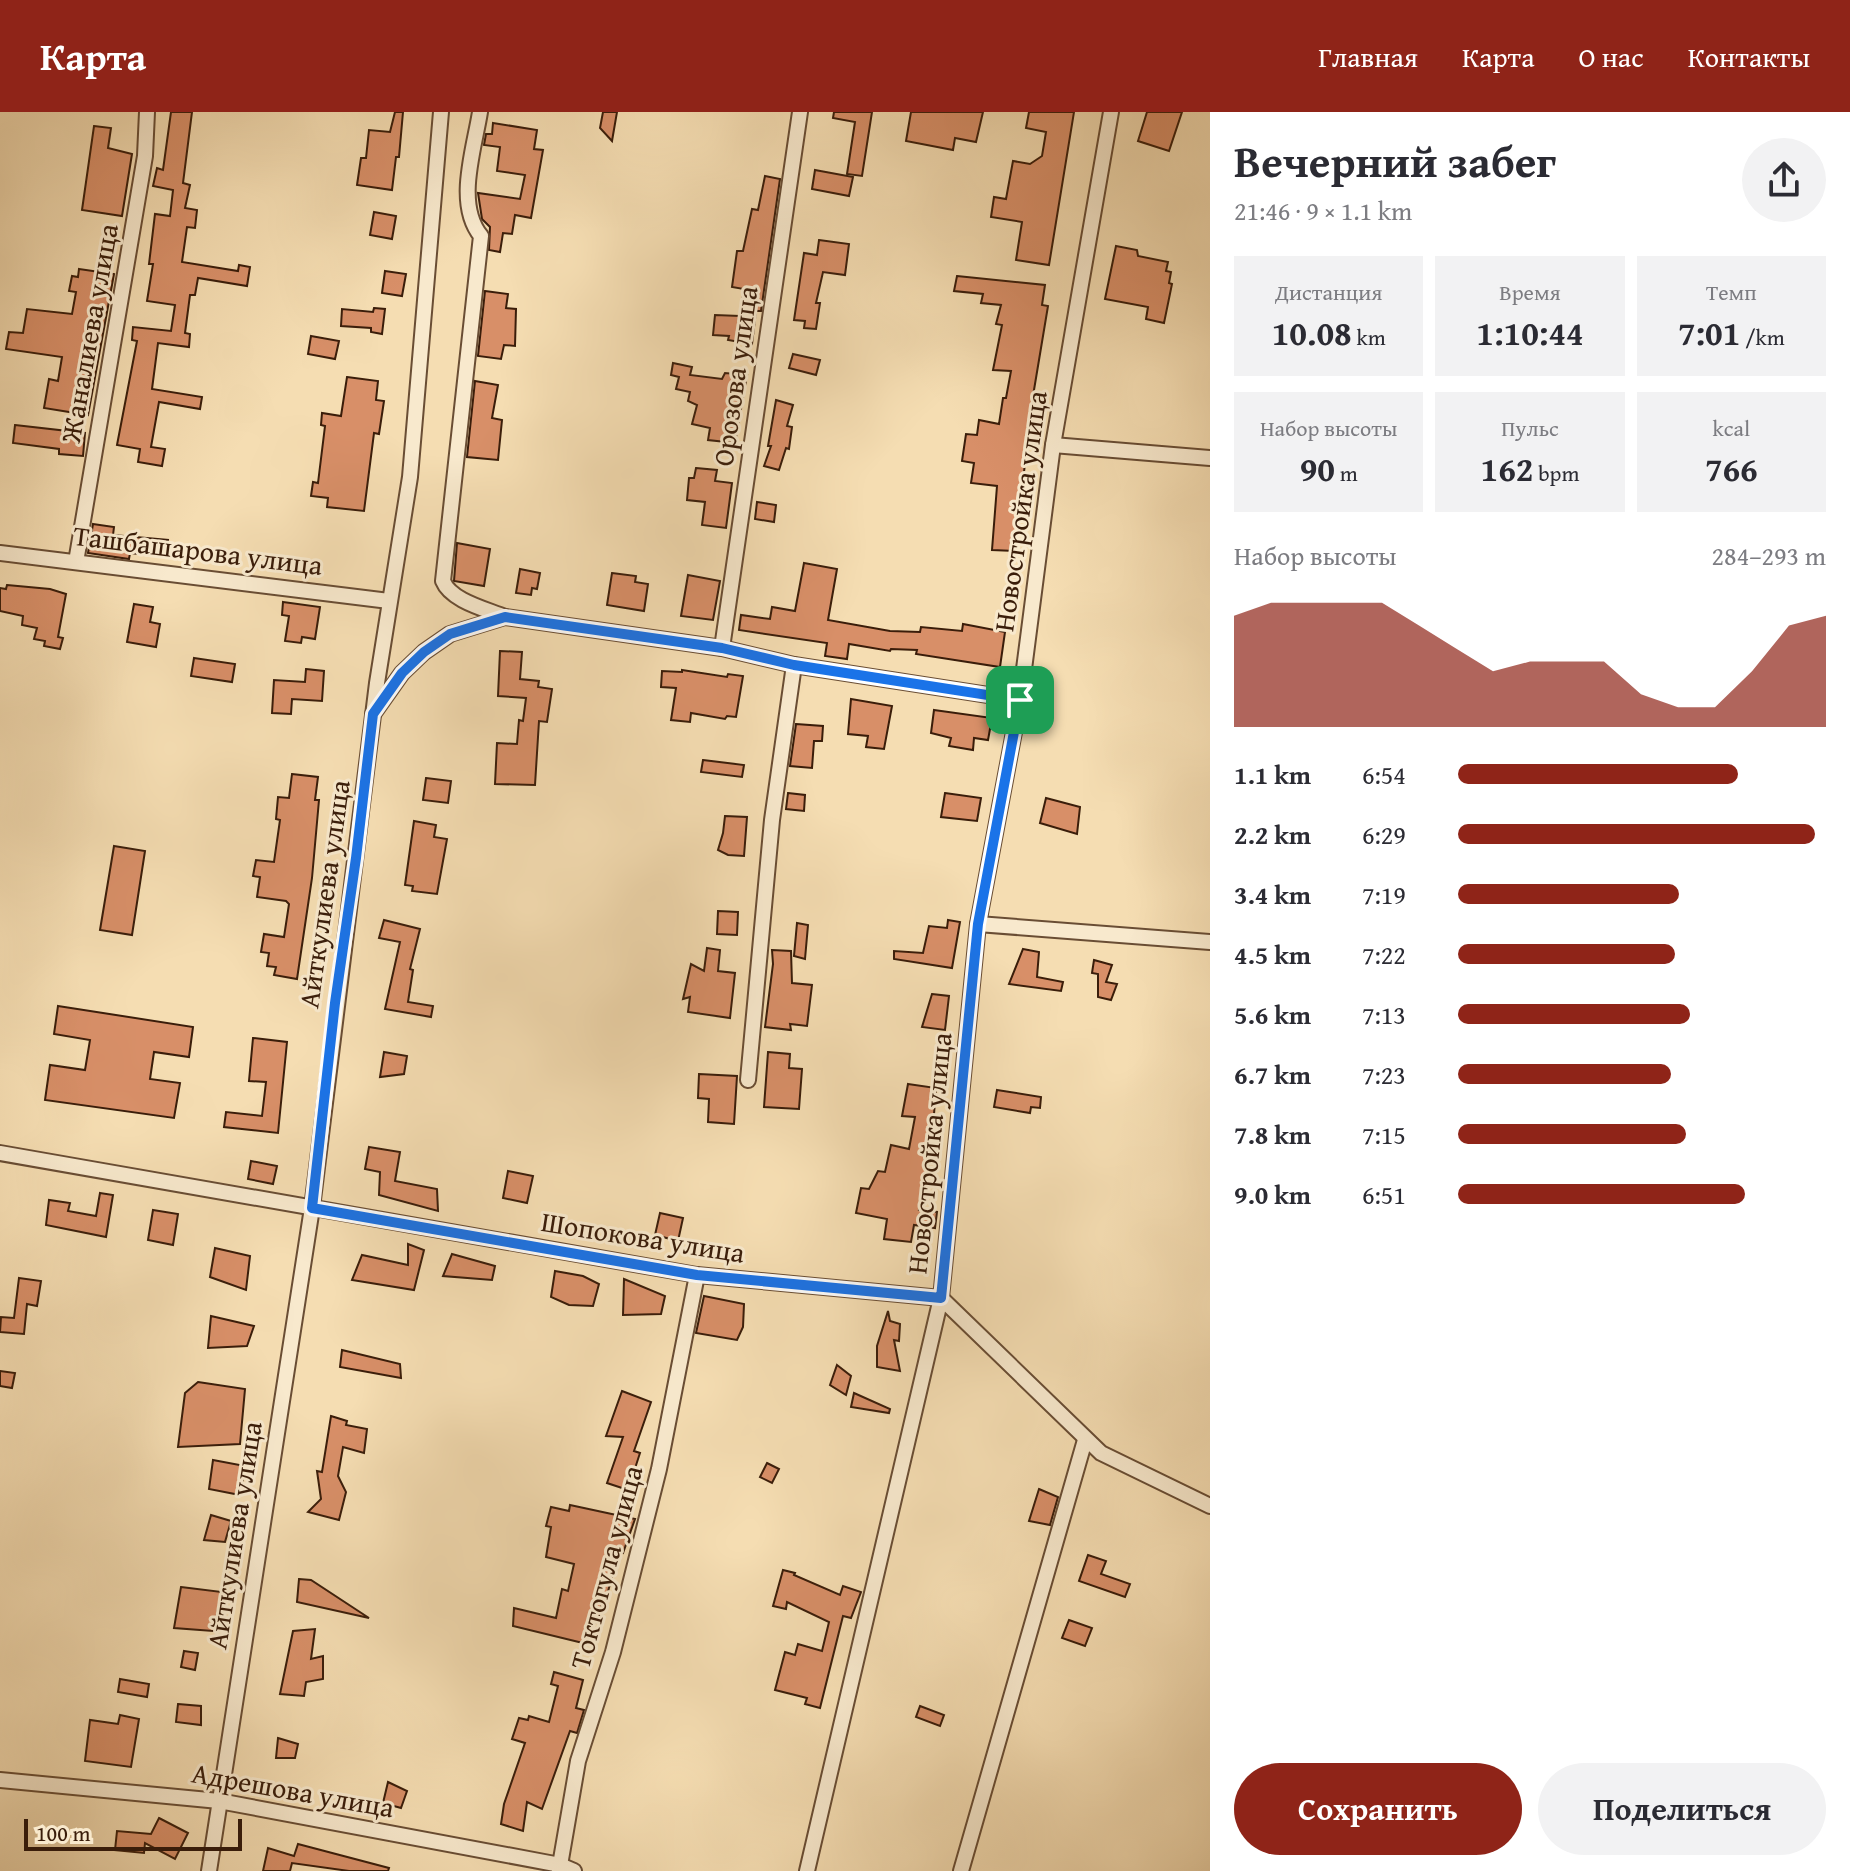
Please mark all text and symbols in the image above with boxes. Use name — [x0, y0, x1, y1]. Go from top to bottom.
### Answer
text: Карта — [40, 28, 146, 84]
text: Главная — [1318, 36, 1418, 77]
text: Карта — [1462, 36, 1534, 77]
text: О нас — [1578, 36, 1644, 77]
text: Контакты — [1688, 36, 1810, 77]
text: Вечерний забег — [1234, 129, 1556, 193]
button: share — [1742, 138, 1826, 222]
text: 21:46 · 9 × 1.1 km — [1234, 191, 1412, 230]
street label: Жаналиева улица — [49, 220, 128, 447]
text: Дистанция — [1275, 276, 1382, 308]
text: Время — [1499, 276, 1561, 308]
text: Темп — [1706, 276, 1757, 308]
street label: Орозова улица — [702, 283, 768, 469]
text: 10.08 — [1272, 308, 1352, 357]
text: 1:10:44 — [1476, 308, 1584, 357]
text: 7:01 — [1678, 308, 1740, 357]
text: km — [1352, 321, 1386, 353]
text: /km — [1740, 321, 1785, 353]
street label: Новостройка улица — [982, 387, 1057, 634]
text: Набор высоты — [1260, 412, 1397, 444]
text: Пульс — [1501, 412, 1559, 444]
text: kcal — [1713, 412, 1750, 444]
text: 90 — [1300, 444, 1335, 493]
text: 162 — [1481, 444, 1533, 493]
text: 766 — [1705, 444, 1758, 493]
text: m — [1335, 457, 1358, 489]
text: bpm — [1533, 457, 1579, 489]
street label: Ташбашарова улица — [71, 514, 326, 585]
text: Набор высоты — [1234, 536, 1396, 575]
text: 284–293 m — [1712, 536, 1826, 575]
pin — [986, 666, 1054, 734]
icon: arrive — [998, 678, 1042, 722]
text: 1.1 km — [1234, 755, 1311, 794]
text: 6:54 — [1362, 755, 1406, 794]
street label: Айткулиева улица — [287, 777, 360, 1011]
text: 2.2 km — [1234, 815, 1311, 854]
text: 6:29 — [1362, 815, 1406, 854]
text: 3.4 km — [1234, 875, 1311, 914]
text: 7:19 — [1362, 875, 1406, 914]
text: 4.5 km — [1234, 935, 1311, 974]
text: 7:22 — [1362, 935, 1406, 974]
text: 5.6 km — [1234, 995, 1311, 1034]
text: 7:13 — [1362, 995, 1406, 1034]
street label: Новостройка улица — [895, 1030, 962, 1276]
text: 6.7 km — [1234, 1055, 1311, 1094]
text: 7:23 — [1362, 1055, 1406, 1094]
text: 7.8 km — [1234, 1115, 1311, 1154]
text: 7:15 — [1362, 1115, 1406, 1154]
text: 9.0 km — [1234, 1175, 1311, 1214]
text: 6:51 — [1362, 1175, 1406, 1214]
street label: Шопокова улица — [538, 1200, 748, 1273]
street label: Айткулиева улица — [195, 1417, 272, 1652]
street label: Токтогула улица — [559, 1460, 653, 1673]
street label: Адрешова улица — [189, 1752, 398, 1828]
button: Сохранить — [1234, 1763, 1522, 1855]
button: Поделиться — [1538, 1763, 1826, 1855]
scale bar — [24, 1815, 242, 1851]
text: 100 m — [36, 1817, 91, 1849]

